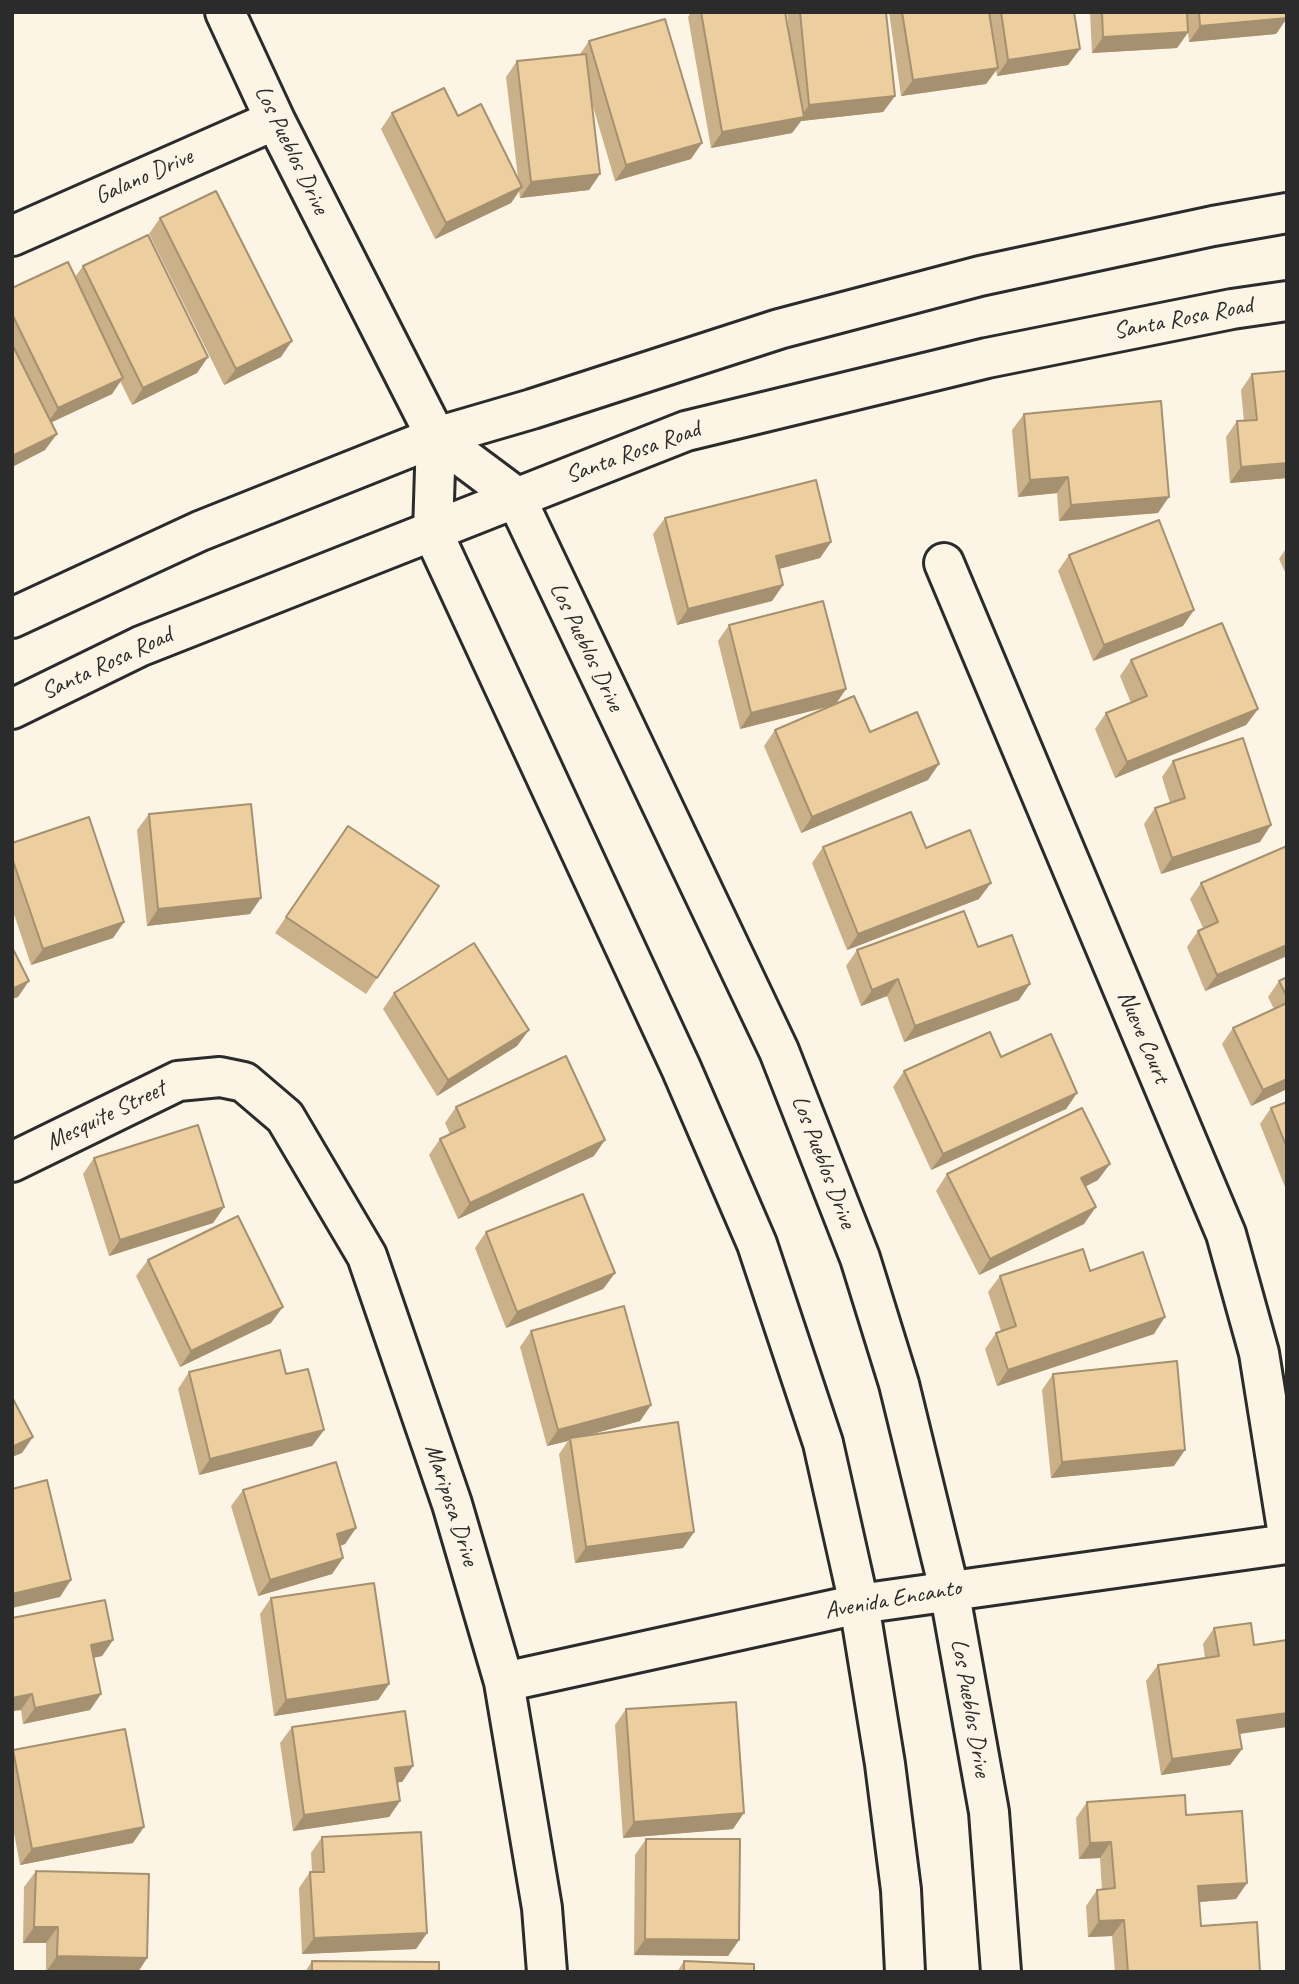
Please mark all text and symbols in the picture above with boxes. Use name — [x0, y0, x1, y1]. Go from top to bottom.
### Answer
street label: Los Pueblos Drive — [247, 81, 335, 219]
street label: Galano Drive — [91, 143, 197, 211]
street label: Santa Rosa Road — [1111, 291, 1255, 347]
street label: Santa Rosa Road — [562, 415, 704, 491]
street label: Los Pueblos Drive — [542, 578, 630, 716]
street label: Santa Rosa Road — [37, 621, 177, 707]
street label: Nueve Court — [1111, 986, 1175, 1088]
street label: Mesquite Street — [41, 1075, 171, 1157]
street label: Los Pueblos Drive — [784, 1092, 862, 1232]
street label: Mariposa Drive — [418, 1441, 484, 1569]
street label: Avenida Encanto — [823, 1574, 963, 1626]
street label: Los Pueblos Drive — [944, 1637, 996, 1779]

